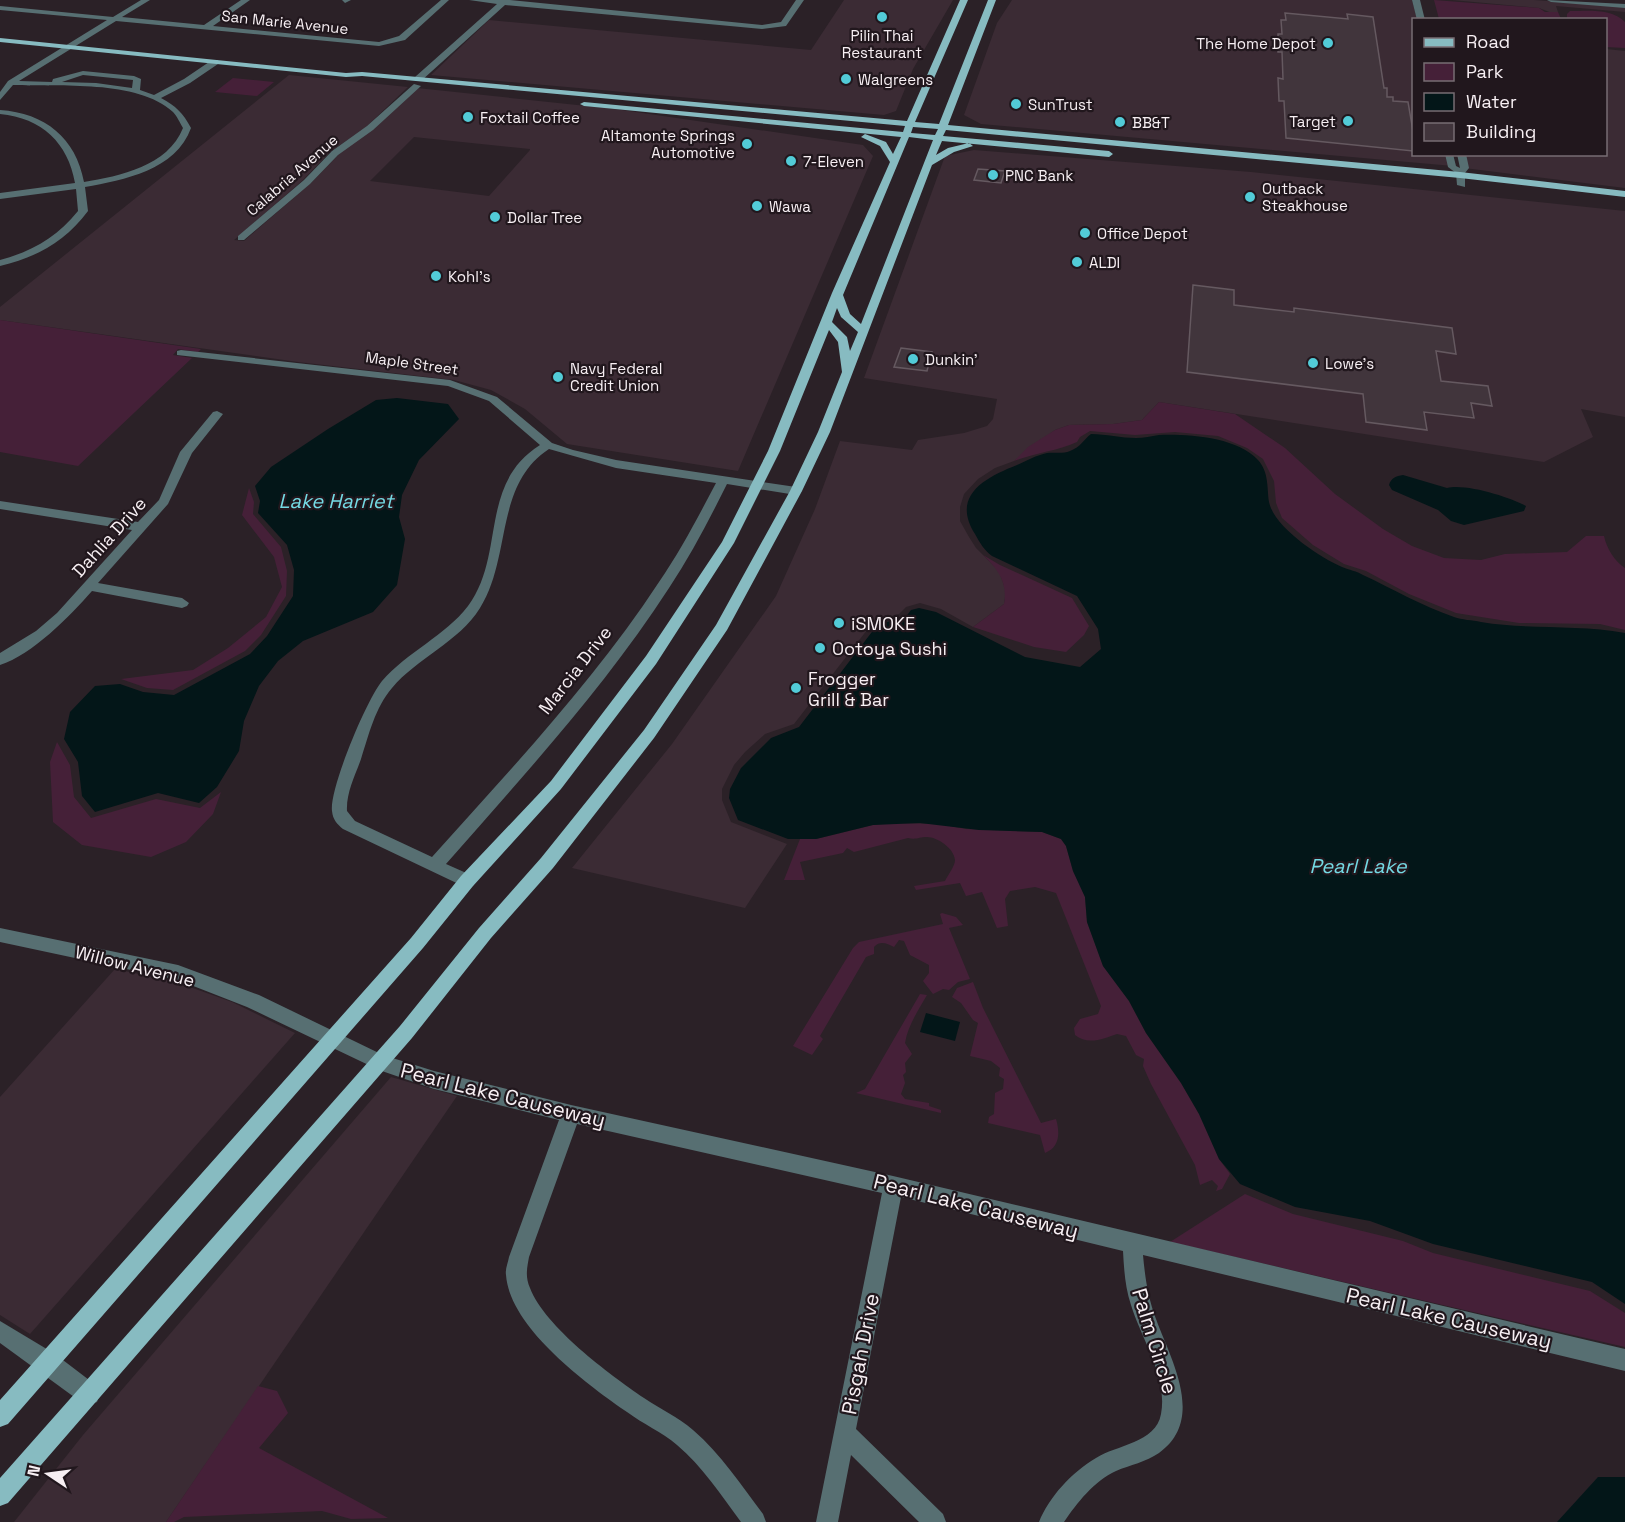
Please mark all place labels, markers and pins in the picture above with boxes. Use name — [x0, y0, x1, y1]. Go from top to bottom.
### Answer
marker: Pilin Thai Restaurant — [875, 10, 889, 24]
place label: Pilin Thai Restaurant — [842, 26, 922, 62]
place label: The Home Depot — [1196, 34, 1316, 53]
marker: The Home Depot — [1321, 36, 1335, 50]
place label: Walgreens — [858, 70, 933, 89]
marker: Walgreens — [839, 72, 853, 86]
place label: SunTrust — [1028, 95, 1093, 114]
marker: SunTrust — [1009, 97, 1023, 111]
place label: Foxtail Coffee — [480, 108, 580, 127]
marker: Foxtail Coffee — [461, 110, 475, 124]
place label: Target — [1289, 112, 1336, 131]
place label: BB&T — [1132, 113, 1170, 132]
marker: Target — [1341, 114, 1355, 128]
marker: BB&T — [1113, 115, 1127, 129]
place label: Altamonte Springs Automotive — [601, 126, 735, 162]
marker: Altamonte Springs Automotive — [740, 137, 754, 151]
place label: 7-Eleven — [803, 152, 864, 171]
marker: 7-Eleven — [784, 154, 798, 168]
place label: PNC Bank — [1005, 166, 1073, 185]
marker: PNC Bank — [986, 168, 1000, 182]
place label: Outback Steakhouse — [1262, 179, 1348, 215]
marker: Outback Steakhouse — [1243, 190, 1257, 204]
place label: Wawa — [769, 197, 811, 216]
marker: Wawa — [750, 199, 764, 213]
place label: Dollar Tree — [507, 208, 582, 227]
marker: Dollar Tree — [488, 210, 502, 224]
place label: Office Depot — [1097, 224, 1188, 243]
marker: Office Depot — [1078, 226, 1092, 240]
place label: ALDI — [1089, 253, 1120, 272]
marker: ALDI — [1070, 255, 1084, 269]
place label: Kohl's — [448, 267, 491, 286]
marker: Kohl's — [429, 269, 443, 283]
place label: Dunkin' — [925, 350, 978, 369]
marker: Dunkin' — [906, 352, 920, 366]
place label: Lowe's — [1325, 354, 1374, 373]
marker: Lowe's — [1306, 356, 1320, 370]
place label: Navy Federal Credit Union — [570, 359, 662, 395]
marker: Navy Federal Credit Union — [551, 370, 565, 384]
place label: iSMOKE — [851, 612, 915, 635]
marker: iSMOKE — [832, 616, 846, 630]
place label: Ootoya Sushi — [832, 637, 947, 660]
marker: Ootoya Sushi — [813, 641, 827, 655]
place label: Frogger Grill & Bar — [808, 667, 889, 711]
marker: Frogger Grill & Bar — [789, 681, 803, 695]

